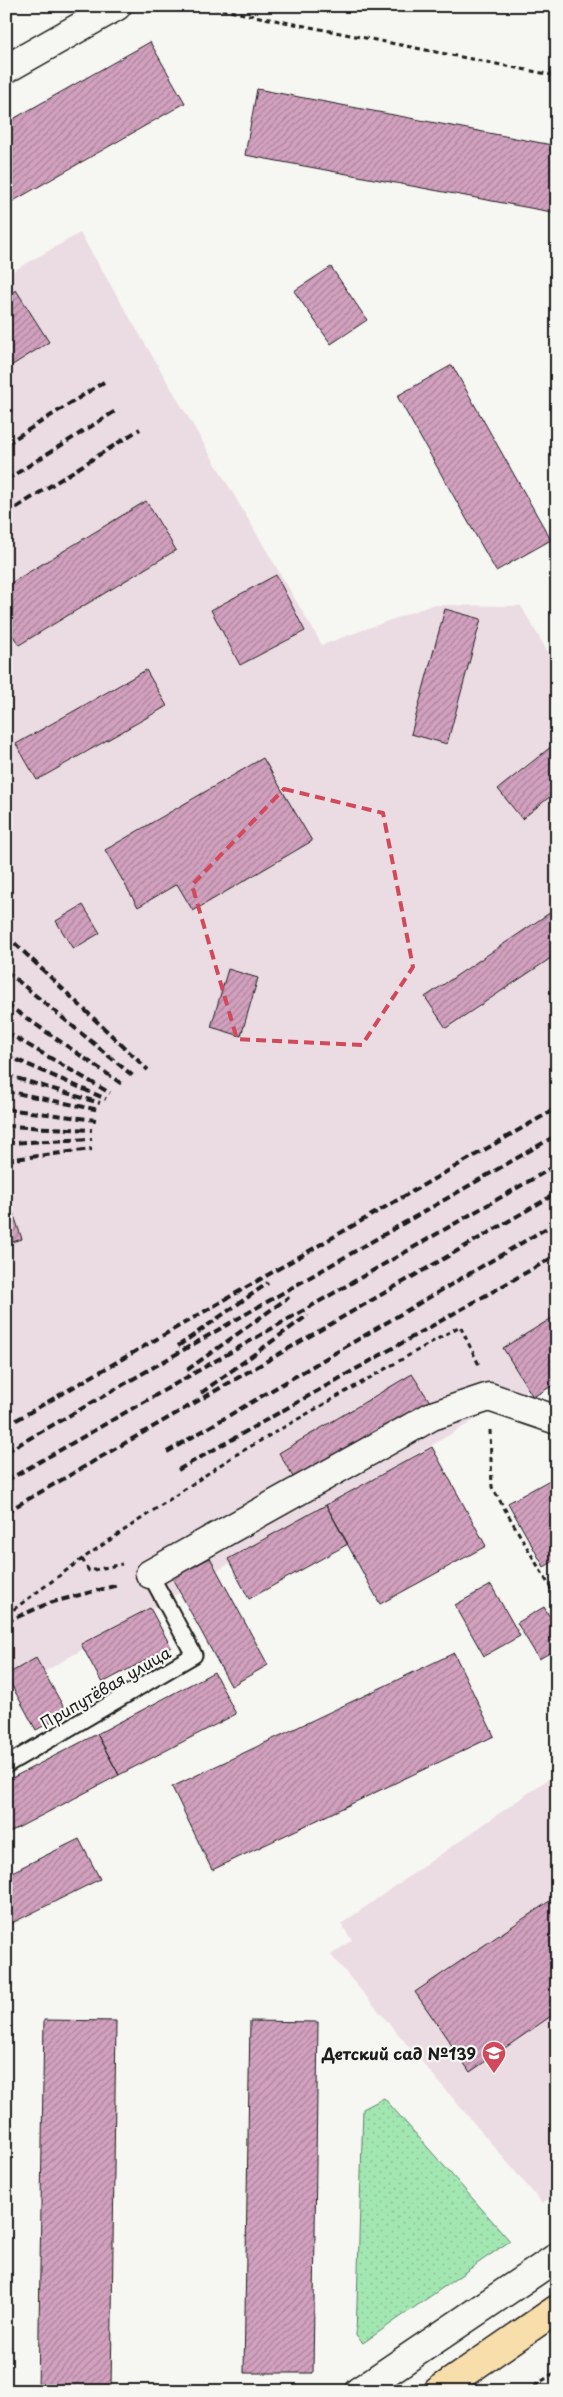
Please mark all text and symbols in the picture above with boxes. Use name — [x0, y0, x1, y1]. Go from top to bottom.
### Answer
street label: Припутёвая улица — [35, 1640, 175, 1734]
school or university icon: Детский сад №139 — [481, 2040, 507, 2074]
place label: Детский сад №139 — [321, 2041, 476, 2065]

